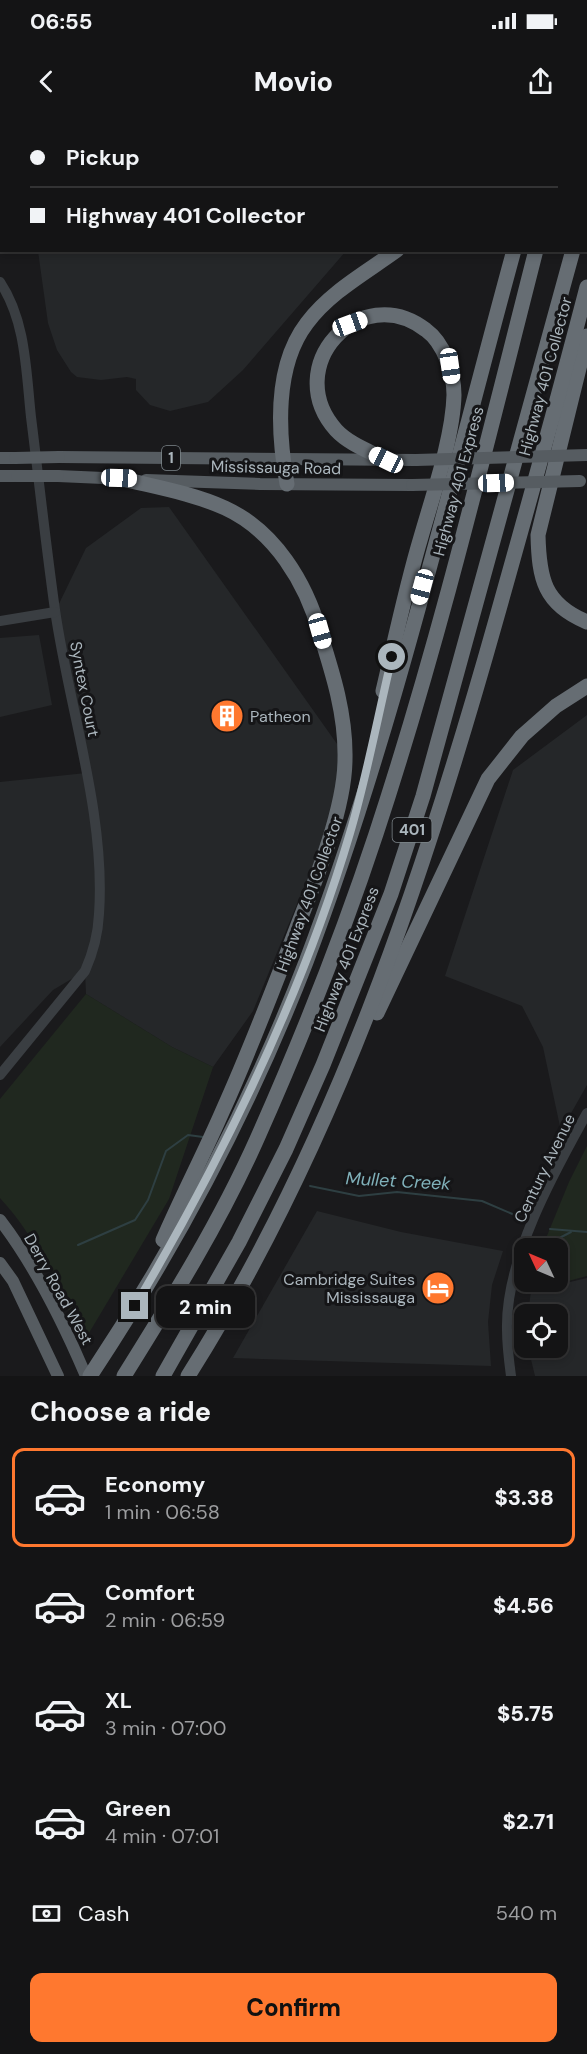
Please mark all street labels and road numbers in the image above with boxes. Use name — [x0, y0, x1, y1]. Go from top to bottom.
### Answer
street label: Highway 401 Collector — [514, 294, 577, 458]
street label: Highway 401 Express — [428, 404, 489, 558]
road number: 1 — [162, 446, 180, 470]
street label: Mississauga Road — [211, 456, 341, 479]
street label: Syntex Court — [65, 640, 104, 739]
street label: Highway 401 Collector — [272, 814, 347, 975]
road number: 401 — [392, 818, 432, 842]
street label: Highway 401 Express — [309, 883, 384, 1035]
street label: Century Avenue — [509, 1110, 580, 1226]
street label: Derry Road West — [19, 1230, 98, 1349]

